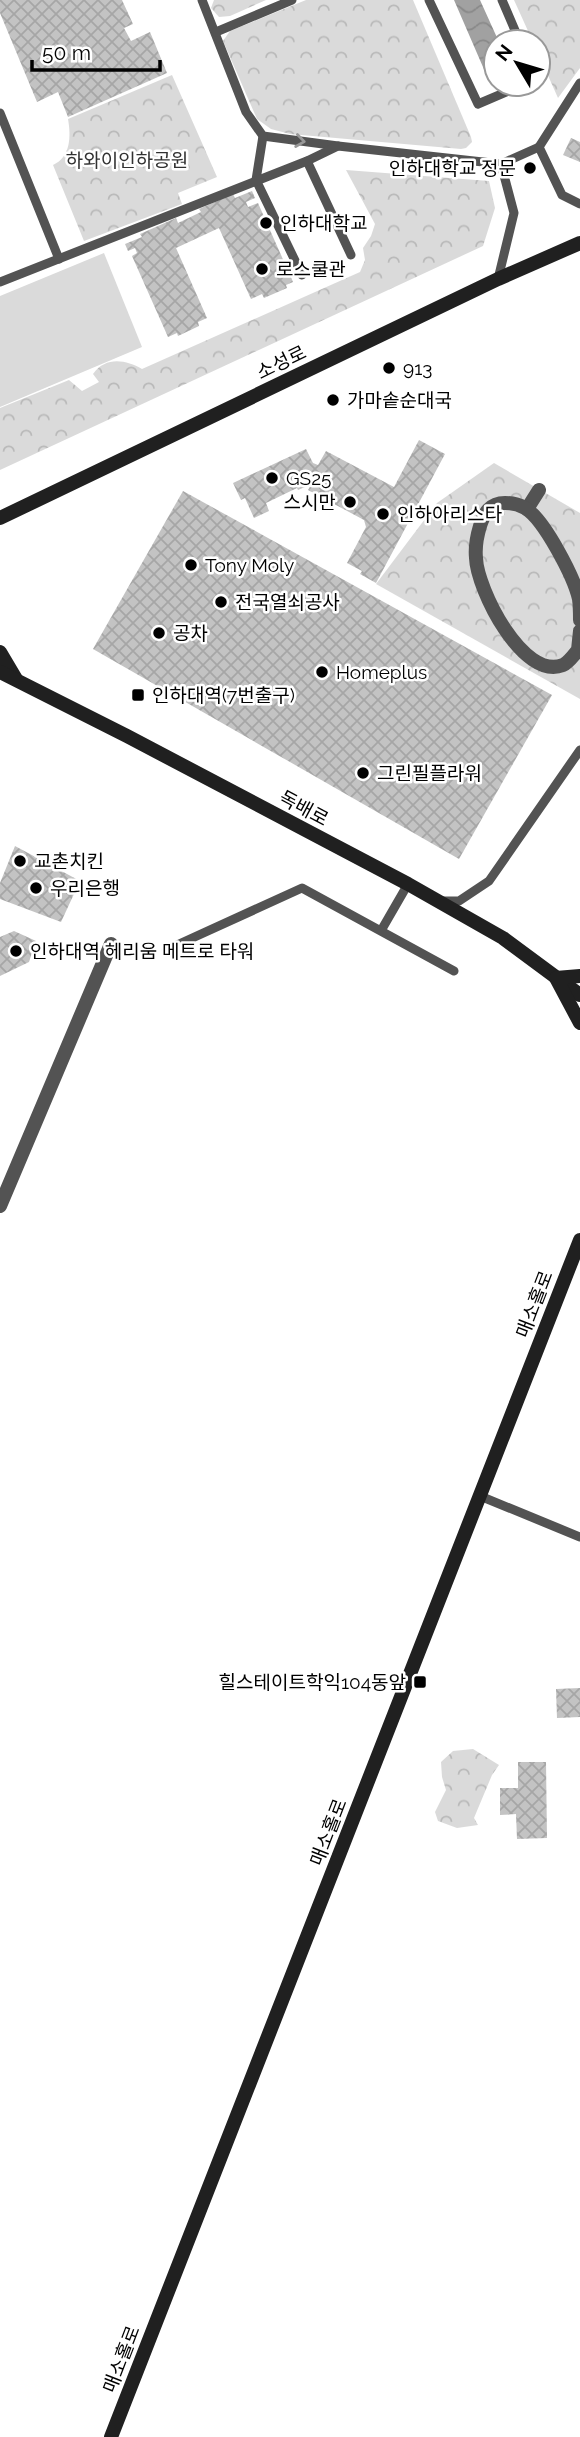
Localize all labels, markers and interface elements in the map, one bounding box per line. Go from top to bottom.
scale bar [32,28,159,72]
north arrow [482,28,552,98]
text: 50 m [42,40,91,65]
text: N [490,40,517,65]
one-way arrow [294,134,306,149]
park label: 하와이인하공원 [66,149,188,171]
place label: 인하대학교 정문 [389,157,516,179]
marker: 인하대학교 정문 [522,160,538,176]
place label: 인하대학교 [280,212,367,234]
marker: 인하대학교 [258,215,274,231]
place label: 로스쿨관 [276,258,346,280]
marker: 로스쿨관 [254,261,270,277]
street label: 소성로 [253,341,309,383]
place label: 913 [403,357,432,379]
marker: 913 [381,360,397,376]
place label: 가마솥순대국 [347,389,452,411]
marker: 가마솥순대국 [325,392,341,408]
place label: GS25 [286,467,331,489]
marker: GS25 [264,470,280,486]
place label: 스시만 [284,491,336,513]
marker: 스시만 [342,494,358,510]
place label: 인하아리스타 [397,503,502,525]
marker: 인하아리스타 [375,506,391,522]
place label: Tony Moly [205,554,294,576]
marker: Tony Moly [183,557,199,573]
place label: 전국열쇠공사 [235,591,340,613]
marker: 전국열쇠공사 [213,594,229,610]
place label: 공차 [173,622,208,644]
marker: 공차 [151,625,167,641]
place label: Homeplus [336,661,427,683]
marker: Homeplus [314,664,330,680]
place label: 인하대역(7번출구) [152,684,295,706]
marker: 인하대역(7번출구) [130,687,146,703]
place label: 그린필플라워 [377,762,482,784]
marker: 그린필플라워 [355,765,371,781]
street label: 독배로 [276,786,332,830]
place label: 교촌치킨 [34,850,104,872]
marker: 교촌치킨 [12,853,28,869]
place label: 우리은행 [50,877,120,899]
marker: 우리은행 [28,880,44,896]
place label: 인하대역 헤리움 메트로 타워 [30,940,254,962]
marker: 인하대역 헤리움 메트로 타워 [8,943,24,959]
street label: 매소홀로 [511,1267,557,1341]
place label: 힐스테이트학익104동앞 [219,1671,407,1693]
marker: 힐스테이트학익104동앞 [412,1674,428,1690]
street label: 매소홀로 [305,1795,351,1869]
street label: 매소홀로 [98,2322,144,2396]

